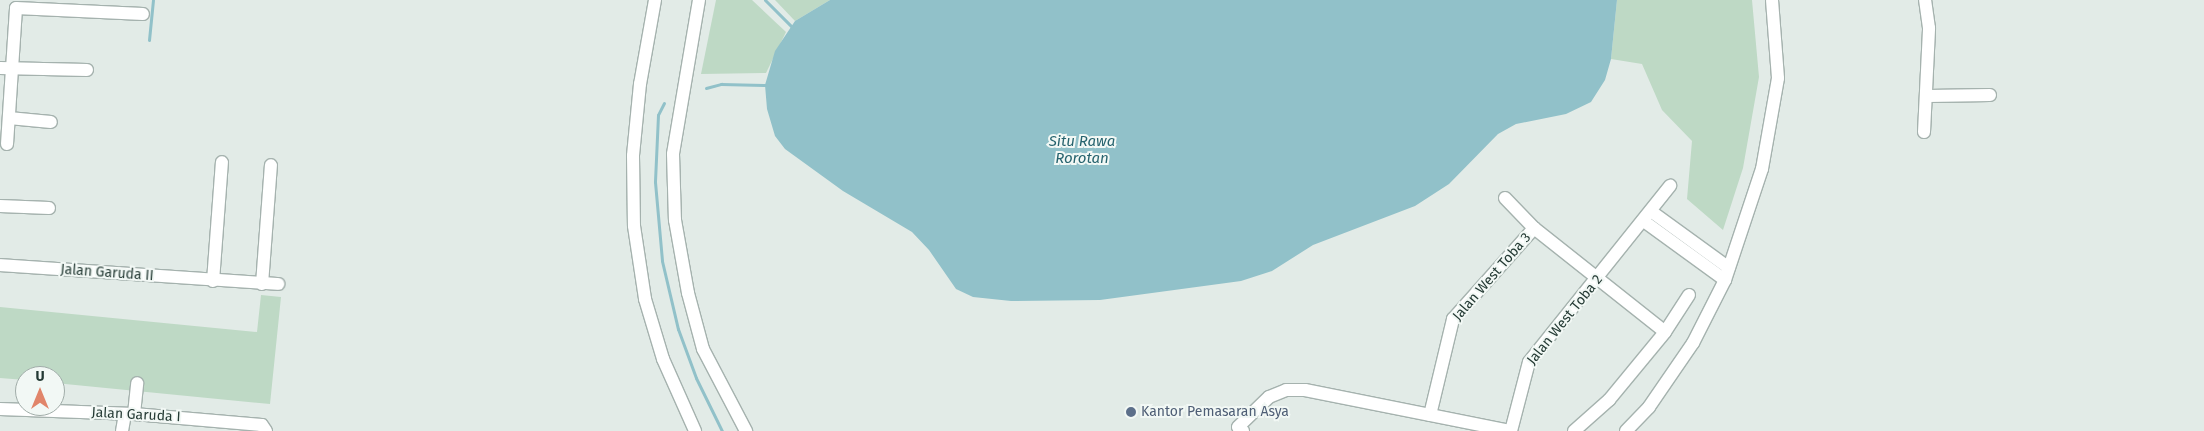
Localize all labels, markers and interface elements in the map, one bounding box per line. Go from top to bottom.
water label: Situ Rawa Rorotan [1049,132,1115,167]
street label: Jalan West Toba 3 [1449,230,1535,324]
street label: Jalan Garuda II [60,261,154,285]
street label: Jalan West Toba 2 [1524,272,1606,368]
north arrow [15,366,65,416]
text: U [35,368,45,385]
street label: Jalan Garuda I [91,404,181,426]
place label: Kantor Pemasaran Asya [1141,404,1289,420]
marker: Kantor Pemasaran Asya [1125,406,1137,418]

